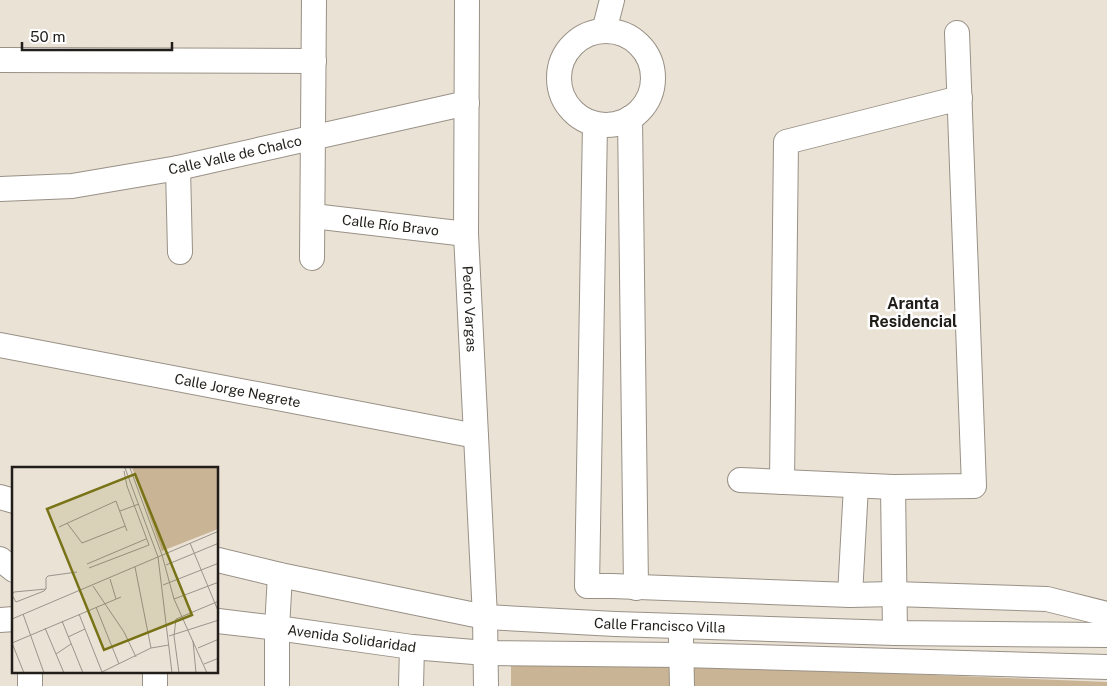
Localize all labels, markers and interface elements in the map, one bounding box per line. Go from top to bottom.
scale bar [22,20,172,52]
text: 50 m [30,28,65,45]
street label: Calle Valle de Chalco [167,132,303,178]
street label: Calle Río Bravo [341,211,440,239]
street label: Pedro Vargas [460,265,480,353]
district label: Aranta Residencial [869,294,957,331]
street label: Calle Jorge Negrete [173,371,302,410]
inset map [12,467,219,674]
street label: Calle Francisco Villa [594,615,726,636]
street label: Avenida Solidaridad [287,622,417,655]

